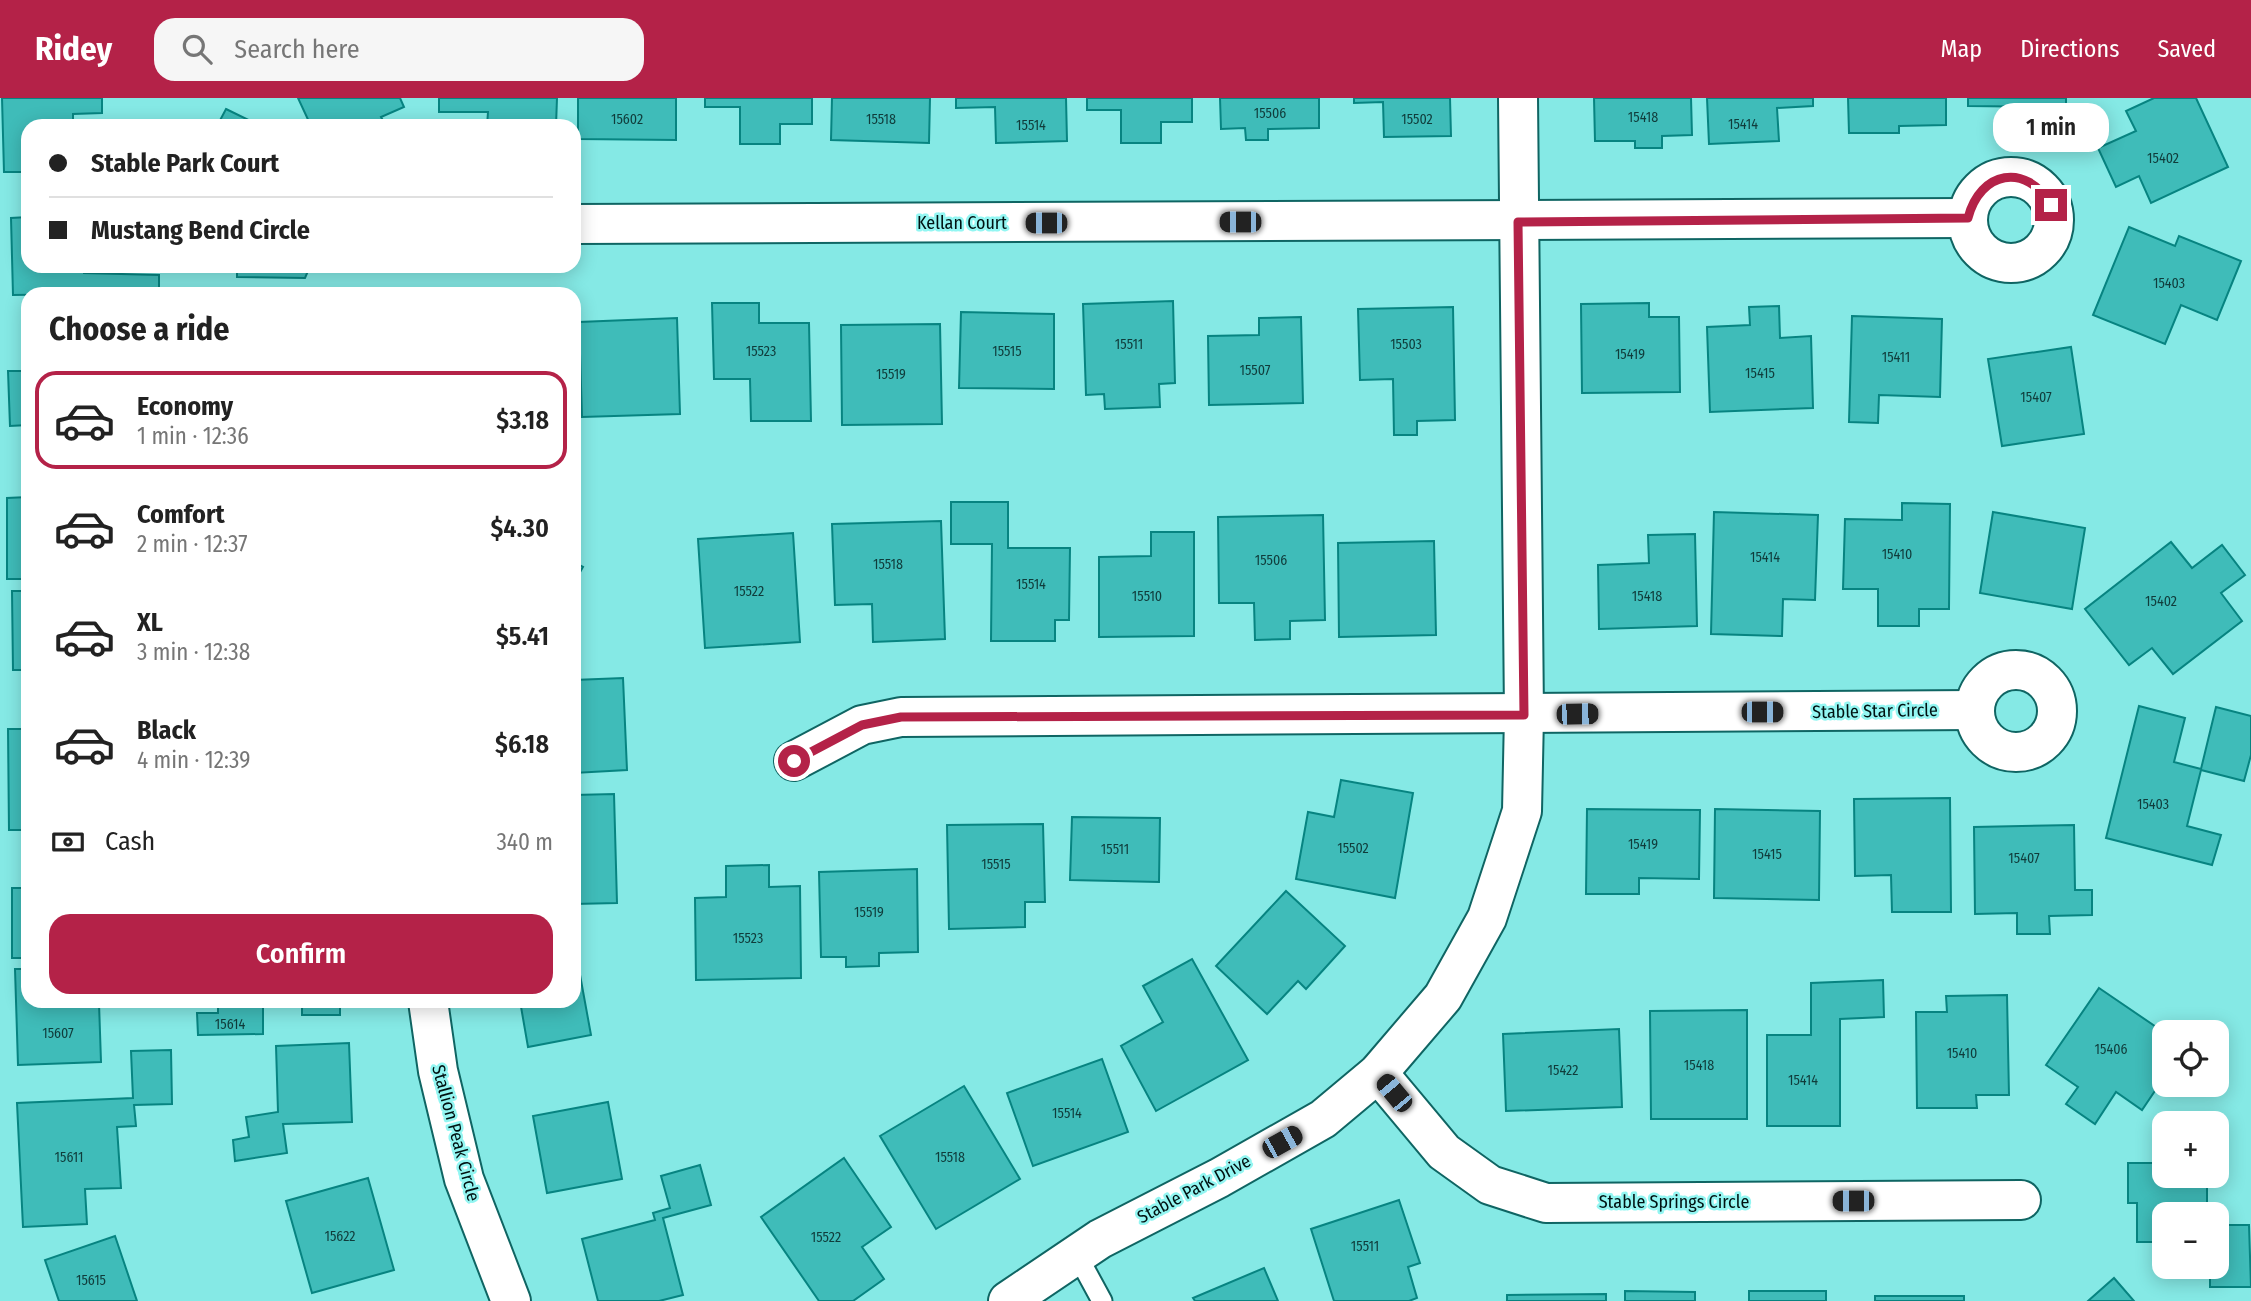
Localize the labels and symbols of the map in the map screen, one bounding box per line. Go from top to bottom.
callout: 1 min [1993,104,2109,153]
house number: 15506 [1254,105,1286,122]
house number: 15418 [1628,109,1658,126]
house number: 15602 [611,111,643,128]
house number: 15518 [866,111,896,128]
house number: 15502 [1401,111,1433,128]
house number: 15414 [1728,116,1758,133]
house number: 15514 [1016,117,1046,134]
house number: 15402 [2147,150,2179,167]
route end [2035,189,2067,221]
street label: Kellan Court [917,212,1007,234]
car [1220,212,1262,233]
car [1026,213,1068,234]
house number: 15403 [2153,275,2185,292]
house number: 15511 [1115,336,1143,353]
house number: 15503 [1390,336,1422,353]
house number: 15523 [746,343,776,360]
house number: 15515 [992,343,1022,360]
house number: 15419 [1615,346,1645,363]
house number: 15411 [1882,349,1910,366]
house number: 15507 [1240,362,1271,379]
house number: 15415 [1745,365,1775,382]
house number: 15519 [876,366,906,383]
house number: 15407 [2020,389,2052,406]
house number: 15410 [1882,546,1912,563]
house number: 15414 [1750,549,1780,566]
house number: 15506 [1255,552,1287,569]
house number: 15518 [873,556,903,573]
house number: 15514 [1016,576,1046,593]
house number: 15522 [734,583,764,600]
house number: 15510 [1132,588,1162,605]
house number: 15418 [1632,588,1662,605]
house number: 15402 [2145,593,2177,610]
street label: Stable Star Circle [1812,699,1938,723]
car [1742,702,1784,723]
car [1556,703,1599,725]
route start [778,745,810,777]
house number: 15403 [2137,796,2169,813]
house number: 15419 [1628,836,1658,853]
house number: 15502 [1337,840,1369,857]
house number: 15511 [1101,841,1129,858]
house number: 15415 [1752,846,1782,863]
house number: 15407 [2008,850,2040,867]
house number: 15515 [981,856,1011,873]
house number: 15519 [854,904,884,921]
house number: 15523 [733,930,763,947]
house number: 15614 [215,1016,245,1033]
house number: 15607 [42,1025,74,1042]
house number: 15406 [2095,1041,2128,1058]
house number: 15410 [1947,1045,1977,1062]
house number: 15418 [1684,1057,1714,1074]
street label: Stallion Peak Circle [427,1062,485,1204]
house number: 15422 [1548,1062,1578,1079]
car [1373,1070,1416,1116]
house number: 15414 [1788,1072,1818,1089]
house number: 15514 [1052,1105,1082,1122]
car [1259,1123,1306,1161]
house number: 15611 [55,1149,83,1166]
house number: 15518 [935,1149,965,1166]
street label: Stable Park Drive [1134,1150,1255,1228]
street label: Stable Springs Circle [1599,1191,1749,1213]
car [1833,1191,1875,1212]
house number: 15622 [324,1228,356,1245]
house number: 15522 [811,1229,841,1246]
house number: 15511 [1351,1238,1379,1255]
house number: 15615 [76,1272,106,1289]

